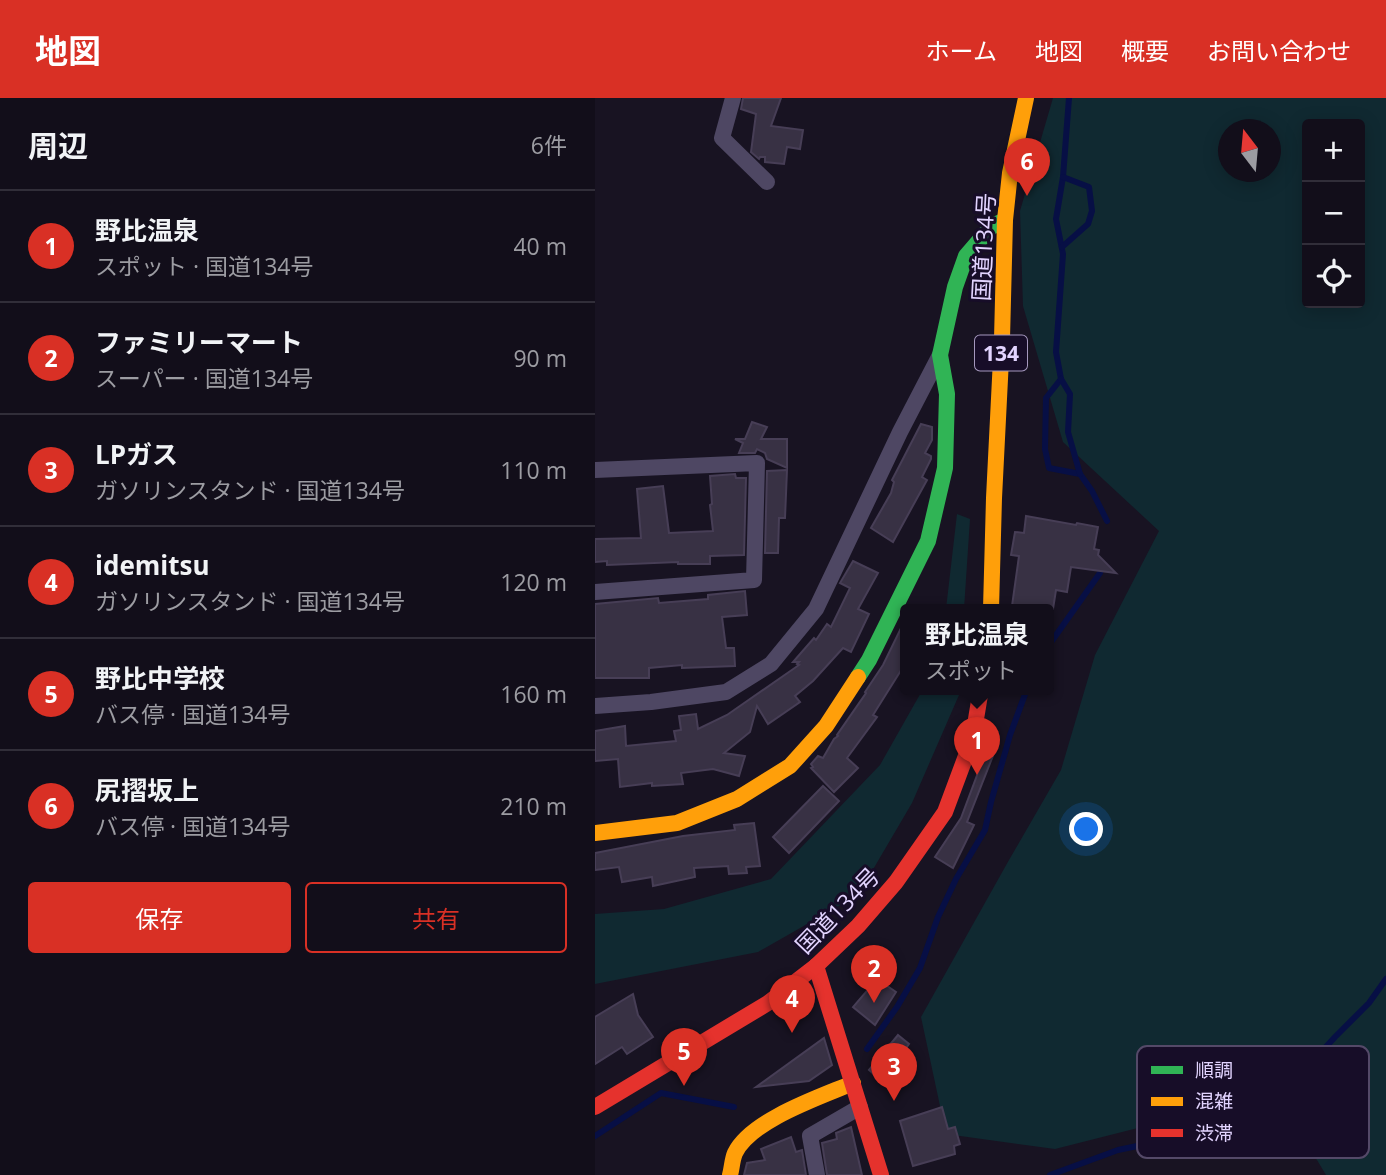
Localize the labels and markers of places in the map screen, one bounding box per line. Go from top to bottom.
pin: 6 [1004,138,1050,196]
pin: 1 [954,717,1000,775]
pin: 2 [851,945,897,1003]
pin: 4 [769,975,815,1033]
pin: 5 [661,1028,707,1086]
pin: 3 [871,1043,917,1101]

